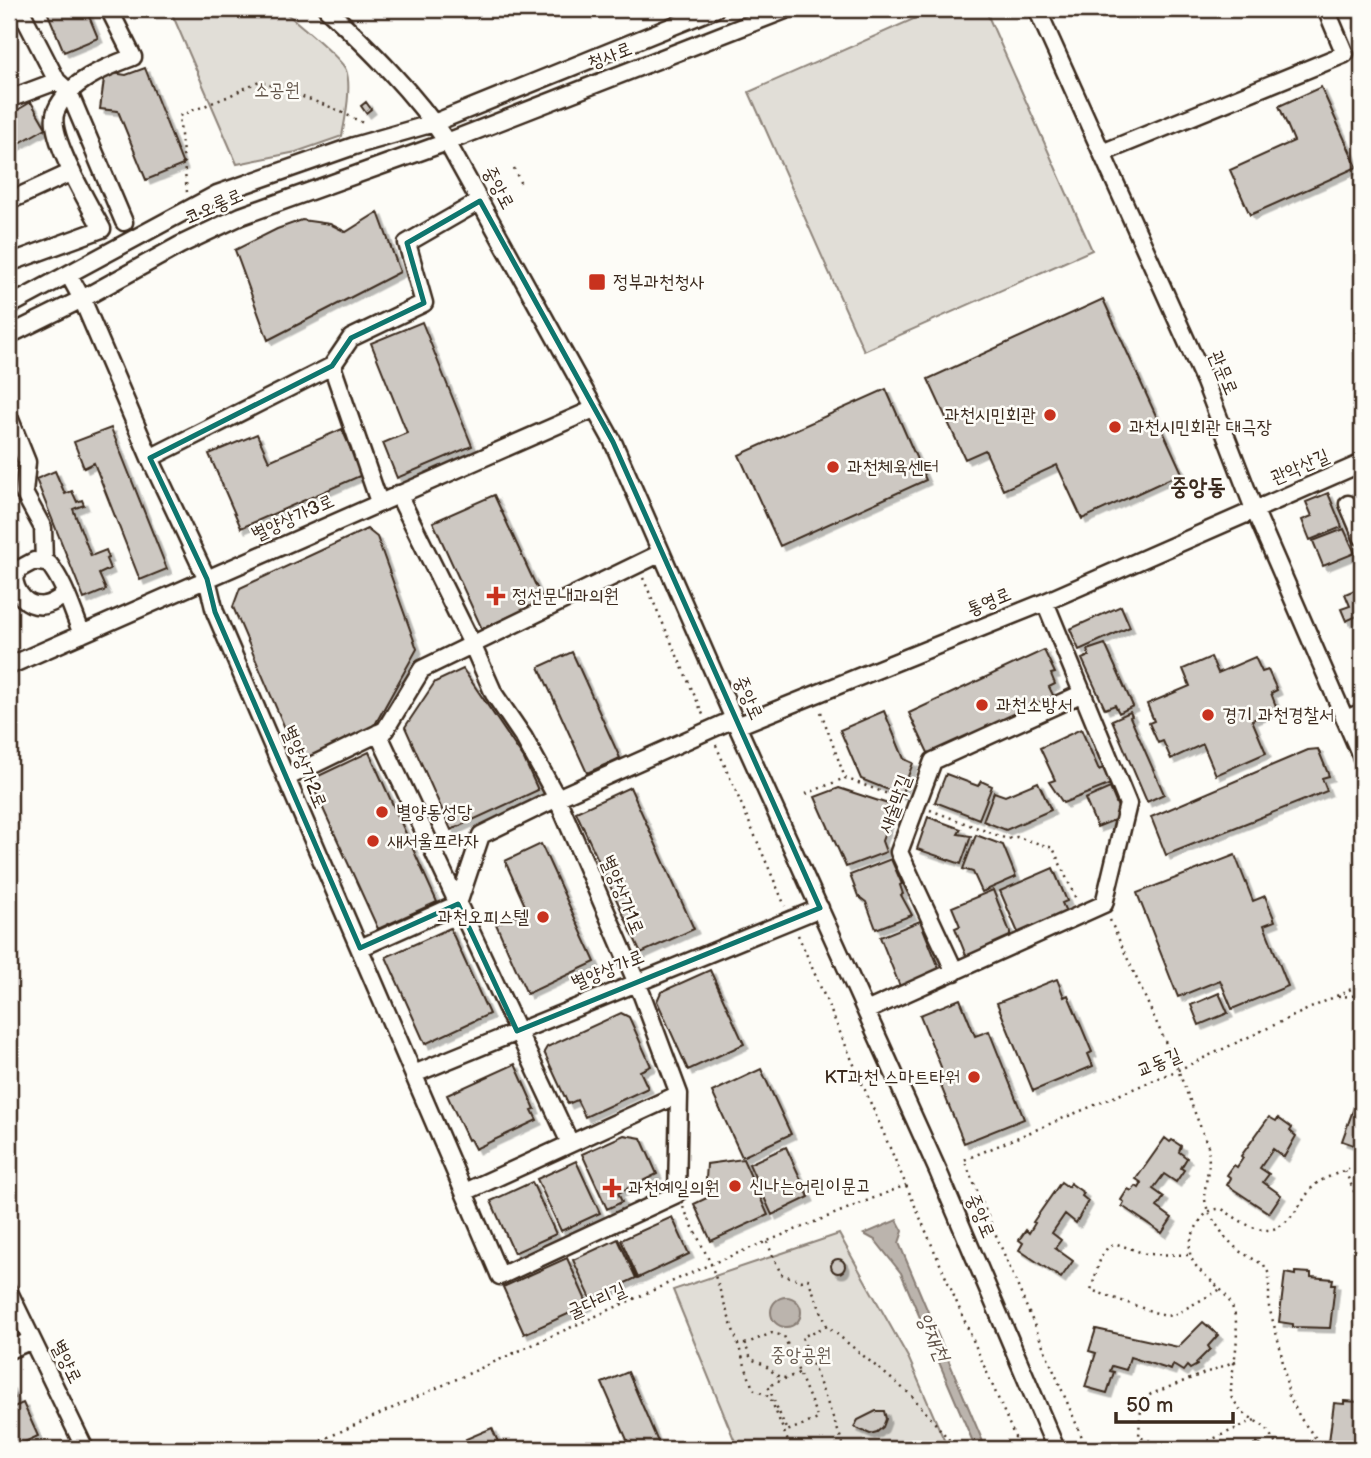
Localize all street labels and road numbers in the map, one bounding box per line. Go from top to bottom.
street label: 청사로 [584,37,636,75]
street label: 중앙로 [477,162,519,214]
street label: 코오롱로 [181,184,247,230]
street label: 관문로 [1203,347,1243,399]
street label: 관악산길 [1267,444,1333,490]
street label: 별양상가3로 [248,490,338,546]
street label: 통영로 [963,583,1015,621]
street label: 중앙로 [728,672,768,724]
street label: 별양상가2로 [276,722,332,812]
street label: 새술막길 [873,771,917,837]
street label: 별양상가1로 [595,852,649,938]
street label: 별양상가로 [568,945,648,995]
street label: 교동길 [1133,1043,1185,1083]
street label: 중앙로 [960,1190,1000,1242]
street label: 굴다리길 [564,1278,630,1324]
street label: 별양로 [46,1336,86,1388]

